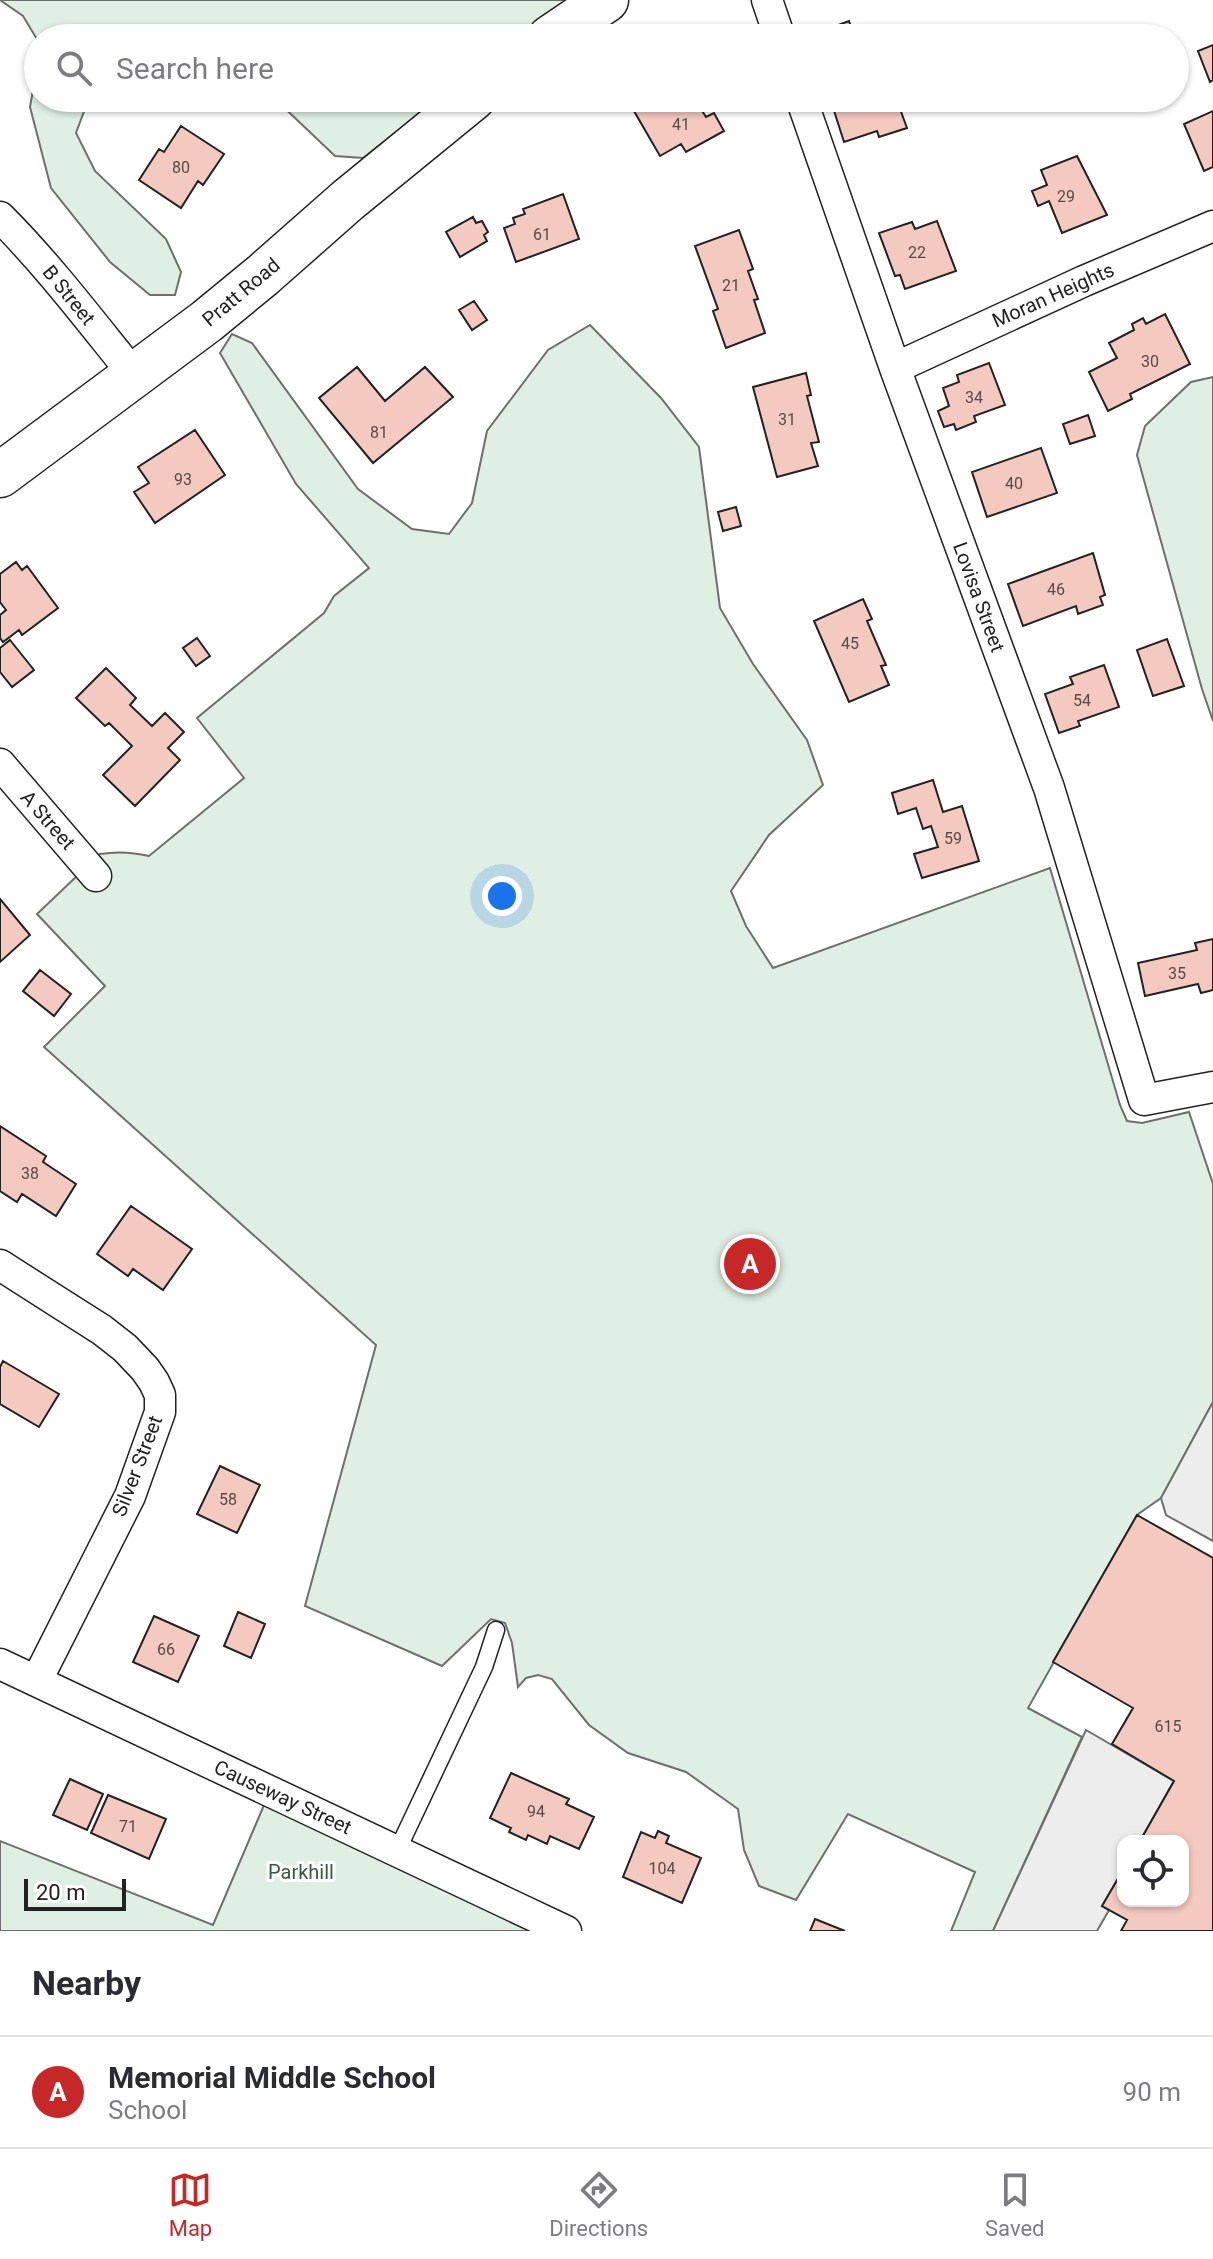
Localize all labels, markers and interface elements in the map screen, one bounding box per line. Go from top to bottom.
search box [24,24,1189,112]
icon: search [52,46,96,90]
text: Search here [116,51,274,86]
house number: 41 [672,115,690,134]
house number: 80 [172,158,190,177]
house number: 29 [1057,187,1075,206]
house number: 61 [533,225,551,244]
house number: 22 [908,243,926,262]
street label: Pratt Road [197,253,285,331]
street label: Moran Heights [988,257,1118,333]
street label: B Street [38,260,100,330]
house number: 21 [722,276,740,295]
house number: 30 [1141,352,1159,371]
house number: 34 [965,388,983,407]
house number: 31 [778,410,796,429]
house number: 81 [370,423,388,442]
house number: 93 [174,470,192,489]
house number: 40 [1005,474,1023,493]
street label: Lovisa Street [948,539,1010,655]
house number: 46 [1047,580,1065,599]
house number: 45 [841,634,859,653]
house number: 54 [1073,691,1091,710]
street label: A Street [16,785,80,855]
house number: 59 [944,829,962,848]
your location [482,876,522,916]
house number: 35 [1168,964,1186,983]
house number: 38 [21,1164,39,1183]
pin: A [724,1234,776,1294]
street label: Silver Street [107,1412,167,1520]
house number: 58 [219,1490,237,1509]
house number: 66 [157,1640,175,1659]
house number: 615 [1155,1717,1181,1736]
street label: Causeway Street [210,1755,356,1839]
house number: 94 [527,1802,545,1821]
house number: 71 [119,1817,137,1836]
map controls [1117,1835,1189,1907]
button: locate [1117,1835,1189,1907]
house number: 104 [649,1859,675,1878]
park label: Parkhill [268,1860,334,1884]
scale bar [24,1875,126,1911]
text: 20 m [36,1880,85,1905]
text: Nearby [32,1963,141,2003]
text: Memorial Middle School [108,2060,436,2095]
text: A [49,2077,67,2107]
text: 90 m [1123,2077,1181,2107]
text: School [108,2095,187,2125]
tab: Map [168,2168,212,2241]
tab: Directions [549,2168,648,2241]
tab: Saved [985,2168,1045,2241]

